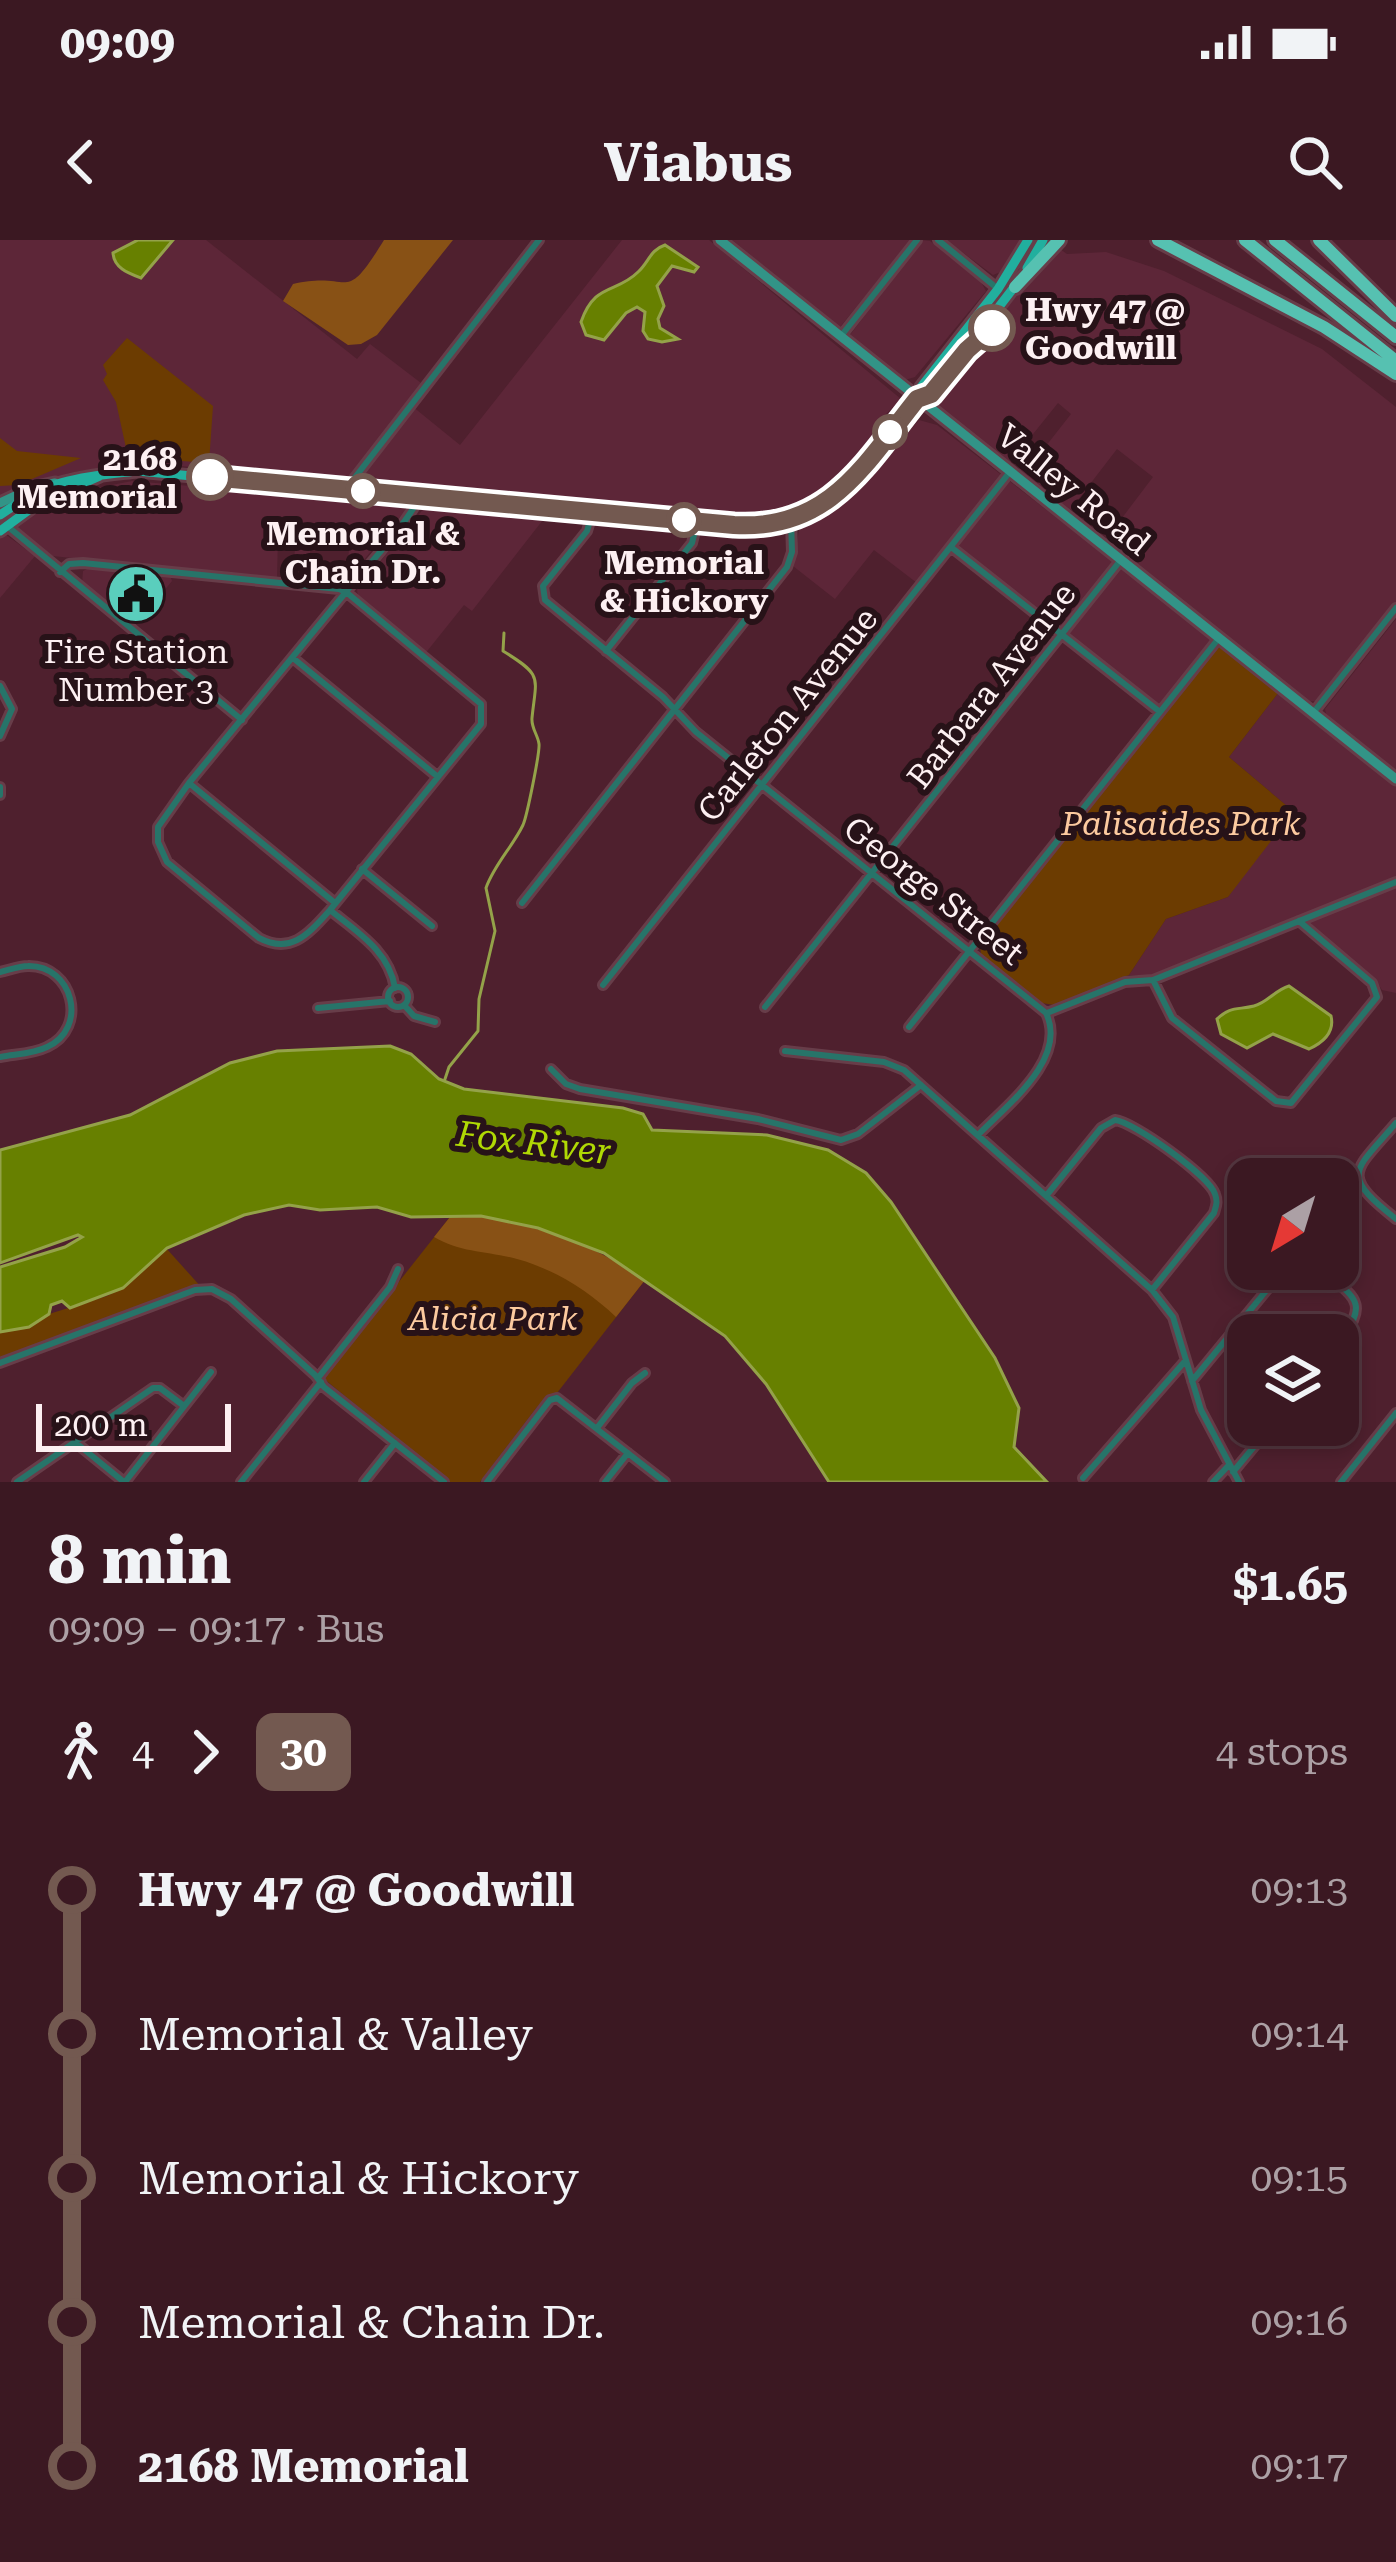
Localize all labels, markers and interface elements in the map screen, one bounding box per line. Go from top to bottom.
text: 09:09 [60,16,175,69]
icon: back [48,129,114,195]
icon: search [1282,129,1348,195]
text: Viabus [604,131,792,194]
place label: Hwy 47 @ Goodwill [1025,290,1185,367]
marker: Hwy 47 @ Goodwill [970,306,1014,350]
unlabelled marker [874,416,906,448]
street label: Valley Road [989,416,1158,563]
place label: 2168 Memorial [17,439,177,516]
marker: 2168 Memorial [188,455,232,499]
marker: Memorial & Chain Dr. [347,475,379,507]
marker: Memorial & Hickory [668,504,700,536]
place label: Memorial & Chain Dr. [266,514,460,591]
place label: Memorial & Hickory [599,543,769,620]
public building icon: Fire Station Number 3 [105,563,167,625]
street label: Barbara Avenue [899,575,1084,796]
street label: Carleton Avenue [689,600,885,829]
place label: Fire Station Number 3 [44,632,228,709]
park label: Palisaides Park [1060,804,1301,843]
street label: George Street [836,808,1031,973]
water label: Fox River [453,1113,614,1173]
north arrow [1227,1158,1359,1290]
map controls [1227,1158,1359,1446]
park label: Alicia Park [406,1299,578,1338]
button: layers [1227,1314,1359,1446]
scale bar [36,1398,231,1451]
text: 200 m [54,1405,148,1444]
text: 8 min [48,1522,231,1599]
text: $1.65 [1233,1558,1348,1611]
text: 09:09 – 09:17 · Bus [48,1606,384,1652]
icon: walk [48,1719,114,1785]
icon: forward [172,1719,238,1785]
text: 30 [280,1727,327,1776]
text: 4 [132,1729,154,1775]
text: 4 stops [1216,1729,1348,1775]
text: Hwy 47 @ Goodwill [138,1864,574,1917]
text: 09:13 [1251,1867,1348,1913]
text: Memorial & Valley [138,2008,533,2061]
text: 09:14 [1251,2011,1348,2057]
text: Memorial & Hickory [138,2152,579,2205]
text: 09:15 [1251,2155,1348,2201]
text: Memorial & Chain Dr. [138,2296,605,2349]
text: 09:16 [1251,2299,1348,2345]
text: 2168 Memorial [138,2440,469,2493]
text: 09:17 [1251,2443,1348,2489]

